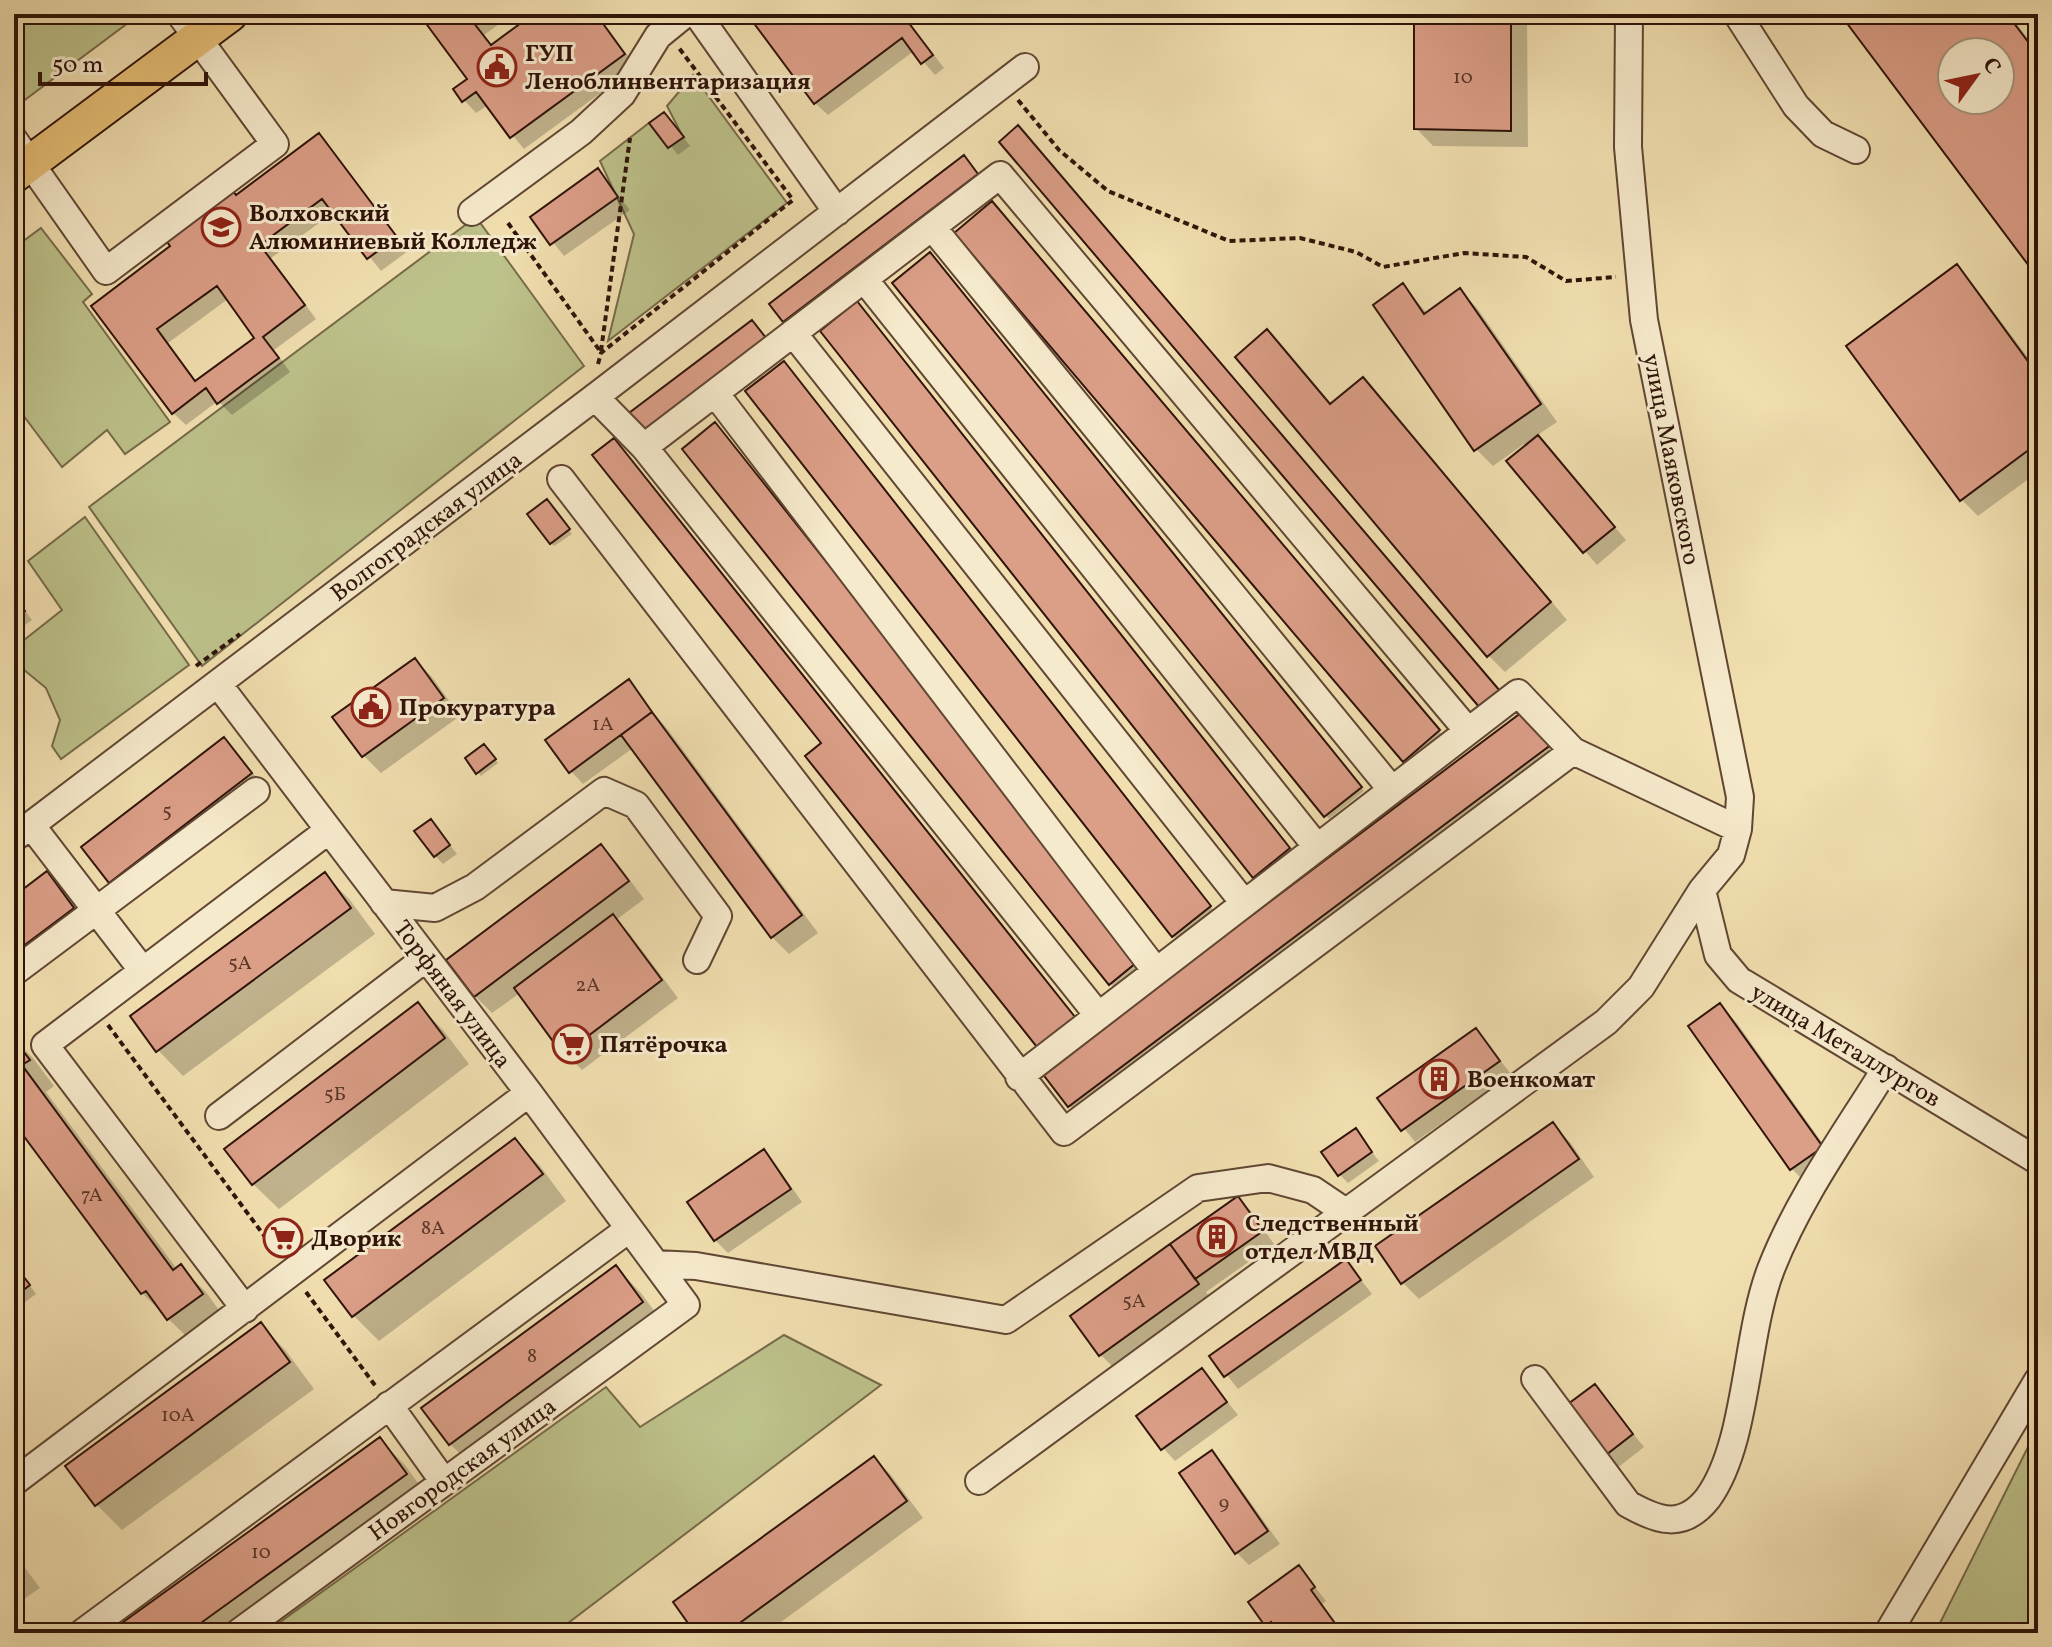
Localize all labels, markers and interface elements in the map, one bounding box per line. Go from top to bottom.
scale bar [40,36,206,86]
north arrow [1936,36,2016,116]
place label: ГУП Леноблинвентаризация [525,38,811,100]
public building icon: ГУП Леноблинвентаризация [476,46,518,88]
text: 50 m [52,49,104,83]
text: С [1974,52,2008,81]
house number: 10 [1453,64,1473,92]
place label: Волховский Алюминиевый Колледж [249,198,537,260]
school or university icon: Волховский Алюминиевый Колледж [200,206,242,248]
street label: улица Маяковского [1633,351,1707,568]
street label: Волгоградская улица [324,444,530,611]
public building icon: Прокуратура [350,686,392,728]
place label: Прокуратура [399,692,556,726]
house number: 1А [592,711,614,739]
house number: 5 [162,798,172,826]
street label: Торфяная улица [384,914,519,1077]
house number: 5А [228,950,252,978]
house number: 2А [576,972,600,1000]
street label: улица Металлургов [1743,976,1947,1117]
supermarket icon: Пятёрочка [551,1023,593,1065]
place label: Пятёрочка [600,1029,728,1063]
building icon: Военкомат [1418,1058,1460,1100]
place label: Военкомат [1467,1064,1596,1098]
house number: 5Б [324,1081,346,1109]
house number: 7А [81,1182,103,1210]
place label: Следственный отдел МВД [1245,1208,1419,1270]
house number: 8А [421,1215,445,1243]
building icon: Следственный отдел МВД [1196,1216,1238,1258]
supermarket icon: Дворик [262,1217,304,1259]
place label: Дворик [311,1223,401,1257]
house number: 5А [1122,1288,1146,1316]
house number: 8 [527,1343,537,1371]
street label: Новгородская улица [362,1391,564,1550]
house number: 10А [161,1402,195,1430]
house number: 9 [1219,1490,1229,1518]
house number: 10 [251,1539,271,1567]

